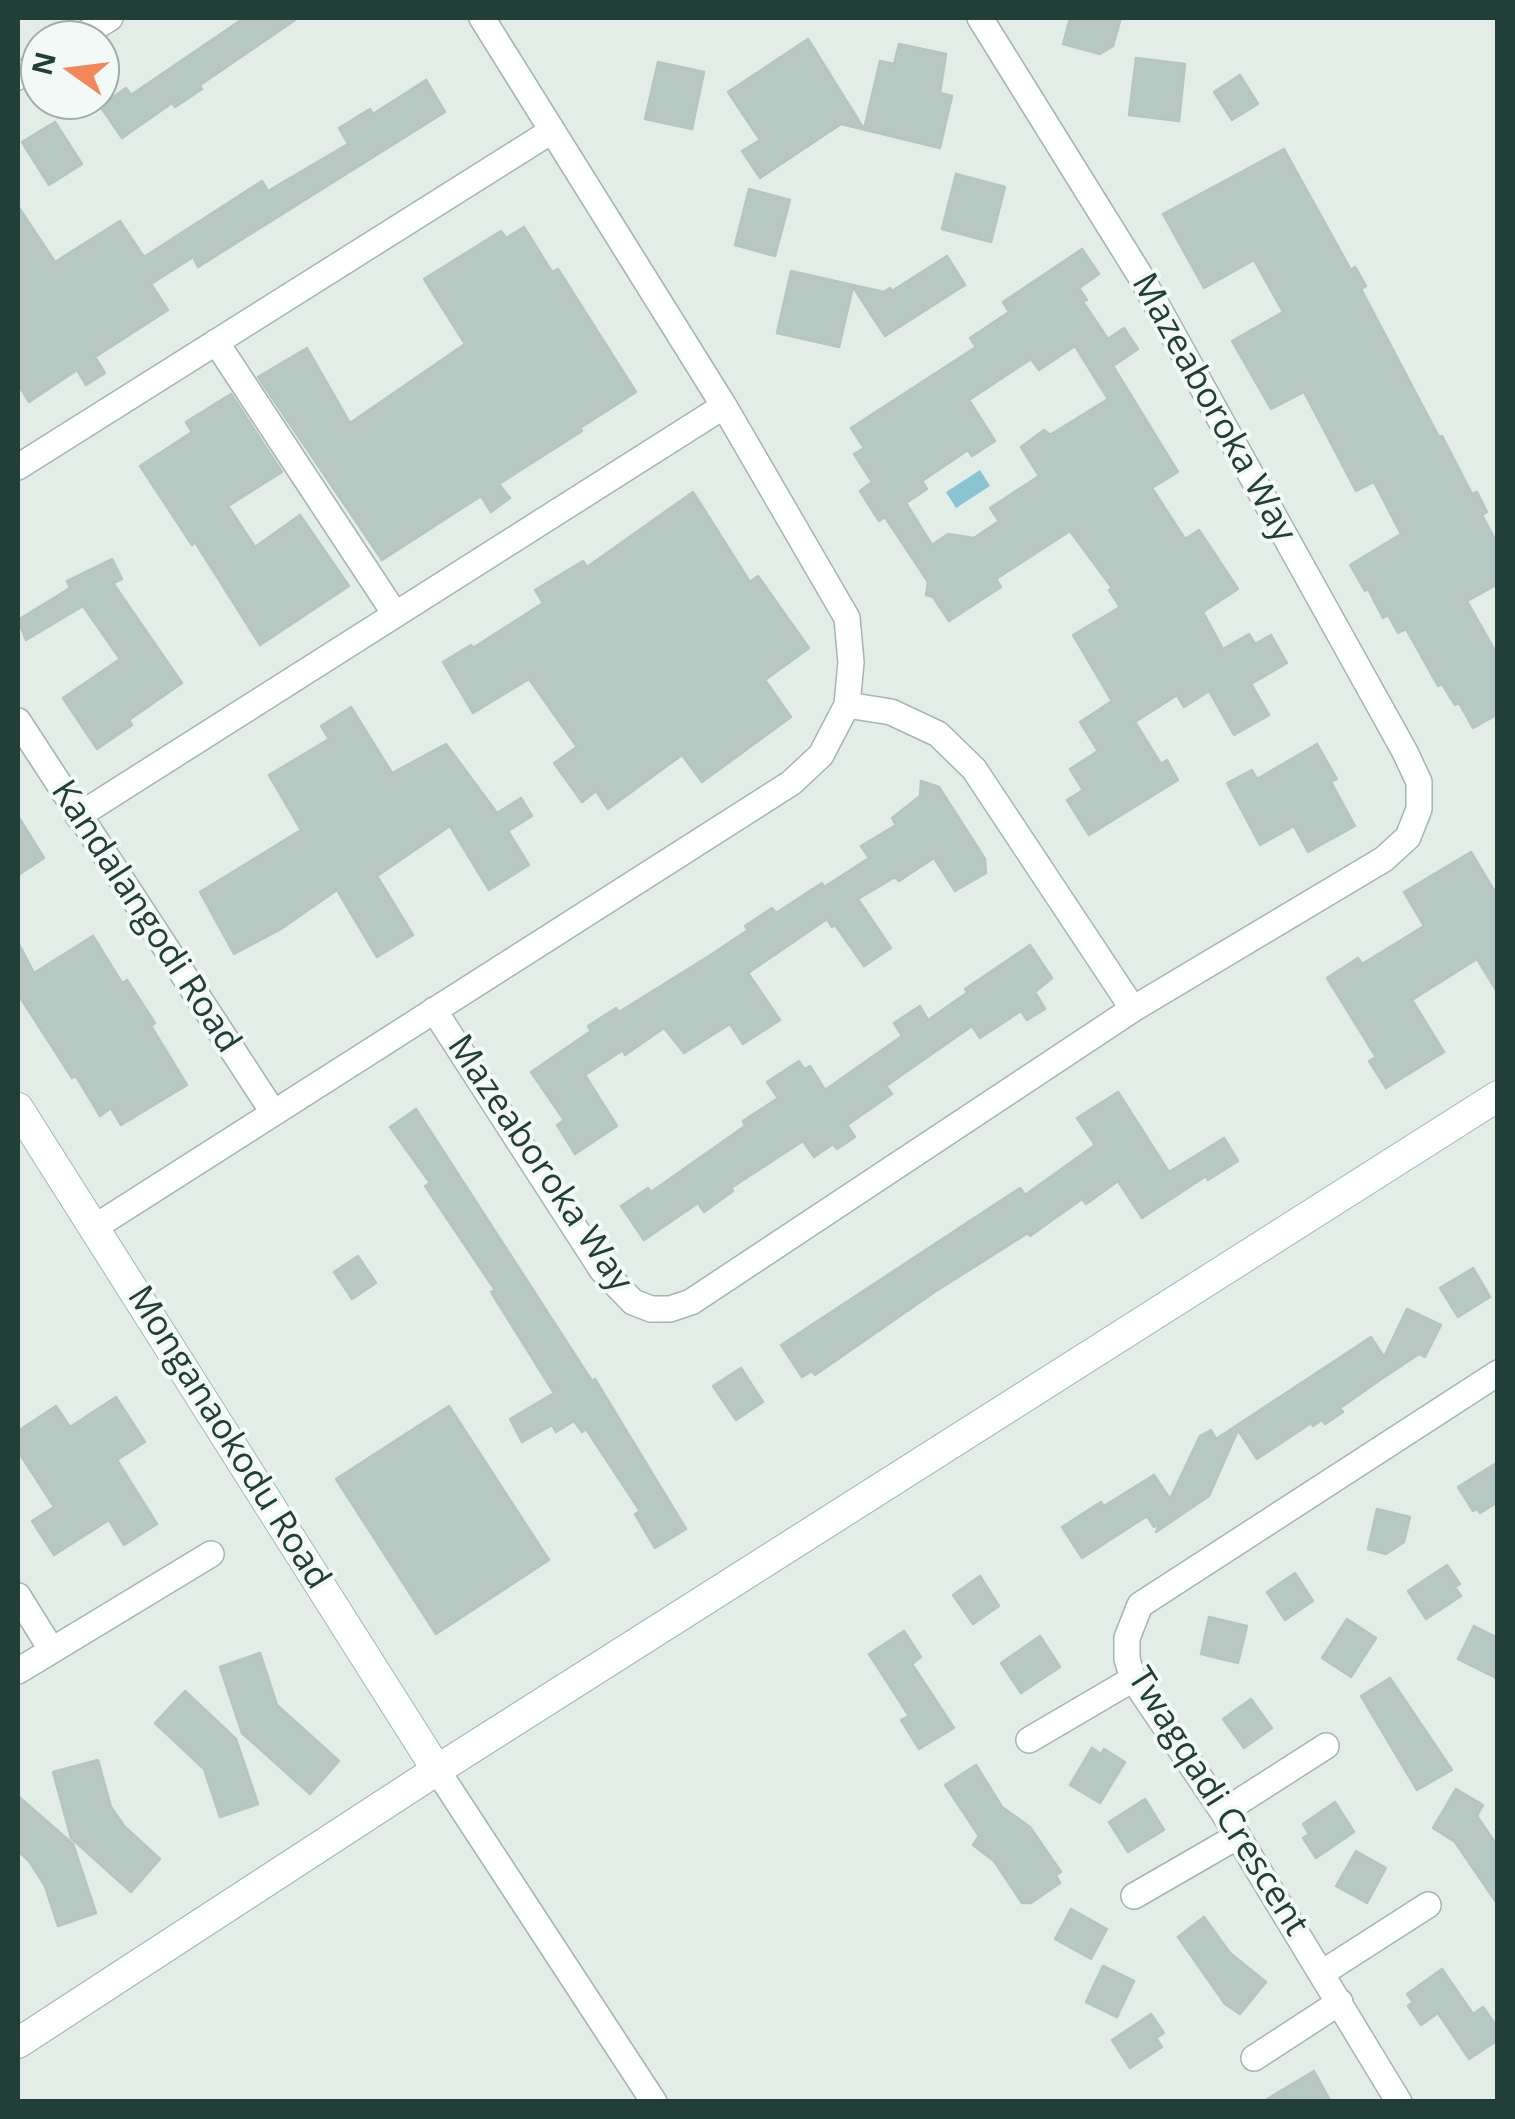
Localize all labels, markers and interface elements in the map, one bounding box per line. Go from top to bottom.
north arrow [20,20,120,120]
text: N [22,48,64,79]
street label: Mazeaboroka Way [1122,266,1304,550]
street label: Kandalangodi Road [41,773,249,1061]
street label: Mazeaboroka Way [438,1028,640,1300]
street label: Monganaokodu Road [118,1279,338,1597]
street label: Twagqadi Crescent [1118,1660,1316,1944]

